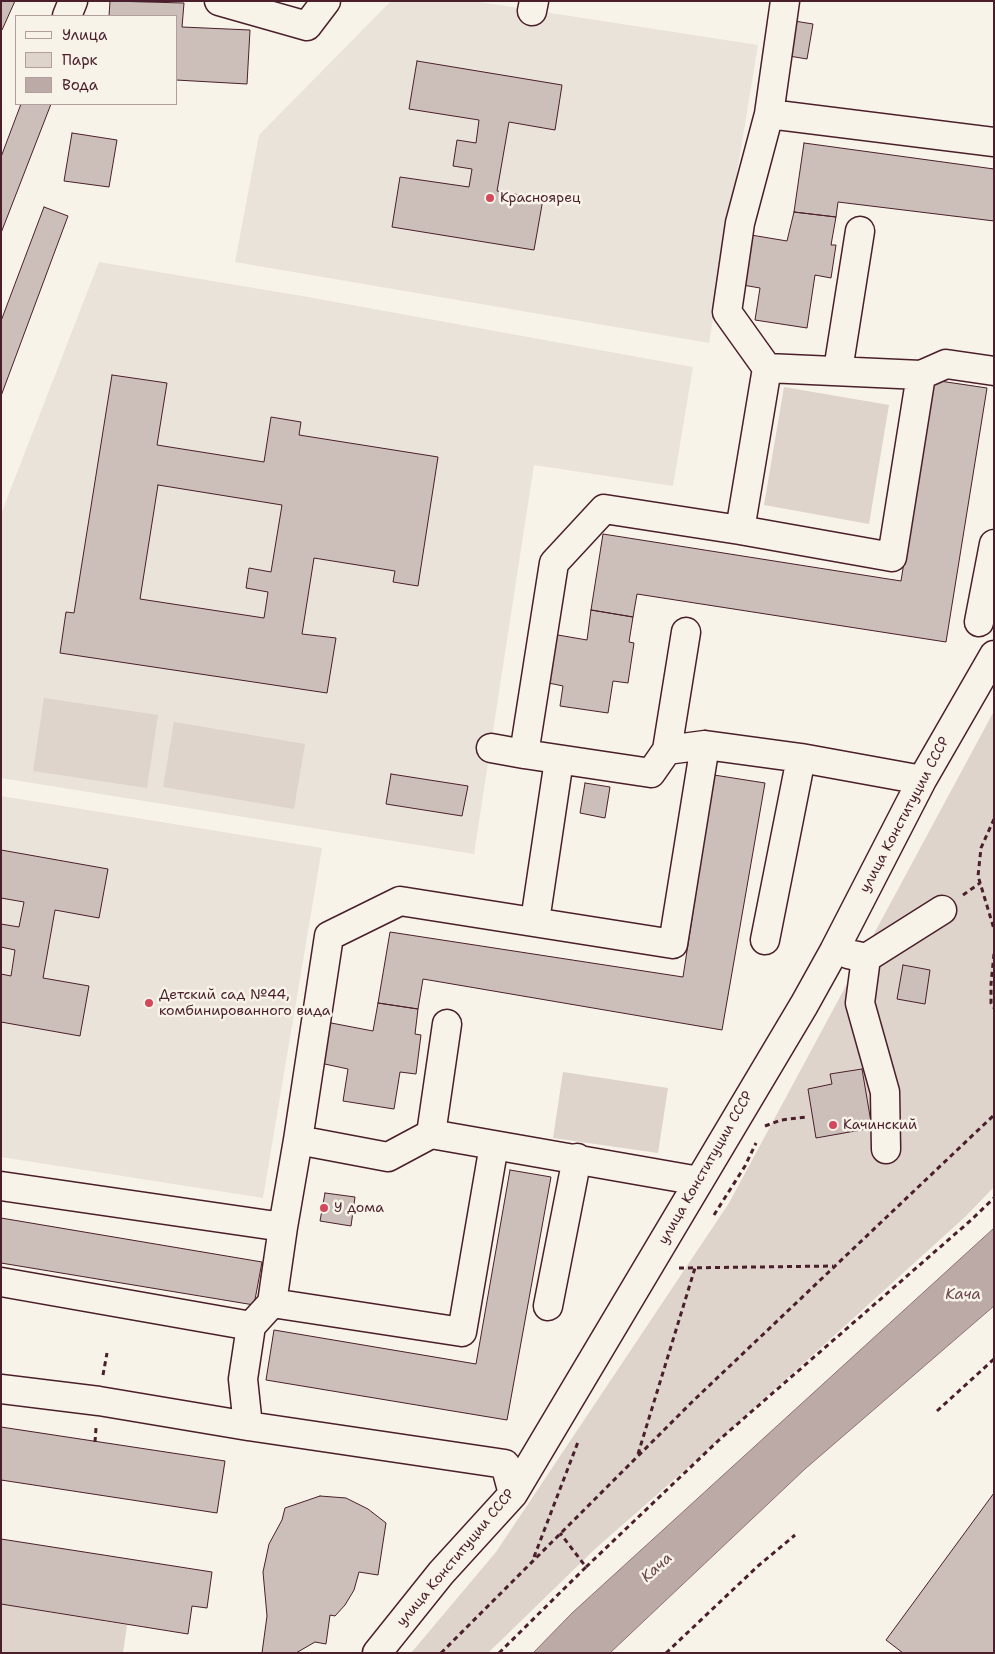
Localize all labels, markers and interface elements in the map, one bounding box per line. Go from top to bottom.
legend [15,15,178,105]
text: Улица [62,25,107,45]
text: Парк [62,50,98,70]
text: Вода [62,75,98,95]
place label: Красноярец [500,190,581,206]
marker: Красноярец [484,192,496,204]
street label: улица Конституции СССР [857,734,953,896]
place label: Детский сад №44, комбинированного вида [159,987,331,1020]
marker: Детский сад №44, комбинированного вида [143,997,155,1009]
street label: улица Конституции СССР [655,1088,757,1248]
place label: Качинский [843,1117,917,1133]
marker: Качинский [827,1119,839,1131]
place label: У дома [334,1200,384,1216]
marker: У дома [318,1202,330,1214]
water label: Кача [945,1286,981,1304]
street label: улица Конституции СССР [394,1486,518,1630]
water label: Кача [638,1549,676,1587]

